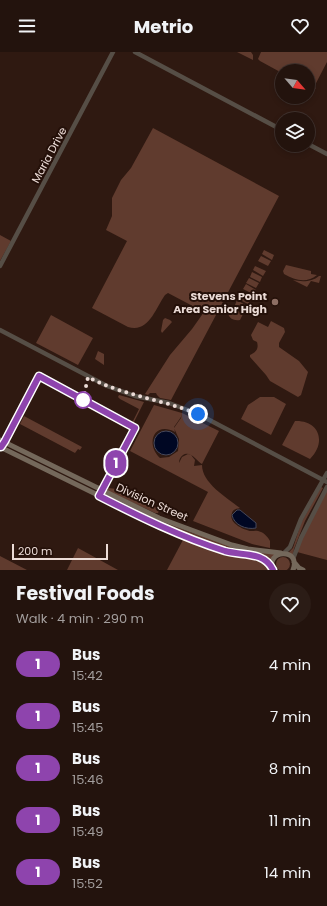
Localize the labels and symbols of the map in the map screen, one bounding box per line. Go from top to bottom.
north arrow [275,64,315,104]
street label: Maria Drive [27,124,71,186]
place label: Stevens Point Area Senior High [173,288,268,317]
marker: Stevens Point Area Senior High [270,297,280,307]
unlabelled marker [74,391,92,409]
your location [188,404,208,424]
line badge: 1 [103,450,129,476]
street label: Division Street [114,479,190,525]
scale bar [12,542,108,561]

